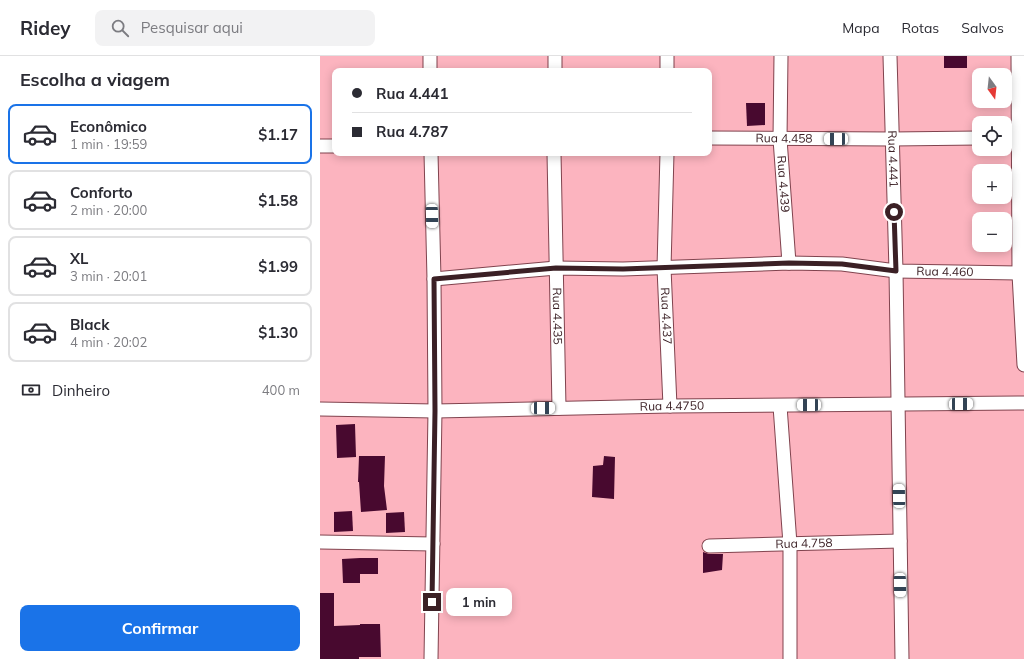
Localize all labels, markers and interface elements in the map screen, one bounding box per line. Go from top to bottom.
search box [95,10,375,46]
text: Ridey [20,16,71,40]
icon: search [109,17,131,39]
text: Pesquisar aqui [141,18,243,37]
text: Mapa [842,19,880,37]
text: Rotas [902,19,939,37]
text: Salvos [961,19,1004,37]
text: Escolha a viagem [20,68,170,91]
north arrow [972,68,1012,108]
map controls [972,68,1012,252]
text: Rua 4.441 [376,84,449,103]
icon: car [22,116,58,152]
button: locate [972,116,1012,156]
text: Econômico [70,117,147,136]
text: Rua 4.787 [376,122,449,141]
text: $1.17 [258,125,298,144]
street label: Rua 4.458 [755,130,813,146]
street label: Rua 4.441 [885,130,902,188]
car [824,133,848,145]
text: 1 min · 19:59 [70,136,147,152]
street label: Rua 4.439 [774,155,793,213]
button: + [972,164,1012,204]
icon: car [22,182,58,218]
text: Conforto [70,183,133,202]
text: $1.58 [258,191,298,210]
text: 2 min · 20:00 [70,202,147,218]
route start [885,203,903,221]
car [426,204,438,228]
button: − [972,212,1012,252]
icon: car [22,248,58,284]
text: XL [70,249,88,268]
text: $1.99 [258,257,298,276]
street label: Rua 4.460 [916,263,974,279]
text: 3 min · 20:01 [70,268,147,284]
street label: Rua 4.435 [550,287,566,345]
street label: Rua 4.437 [658,287,675,345]
icon: car [22,314,58,350]
text: Black [70,315,109,334]
text: $1.30 [258,323,298,342]
text: 4 min · 20:02 [70,334,147,350]
icon: cash [20,379,42,401]
text: Dinheiro [52,381,110,400]
text: 400 m [262,382,300,398]
street label: Rua 4.4750 [640,398,704,414]
car [949,398,973,410]
car [797,399,821,411]
car [531,402,555,414]
car [893,484,905,508]
street label: Rua 4.758 [775,535,833,551]
car [894,573,906,597]
callout: 1 min [446,588,512,616]
route end [423,593,441,611]
text: 1 min [462,594,496,610]
button: Confirmar [20,605,300,651]

